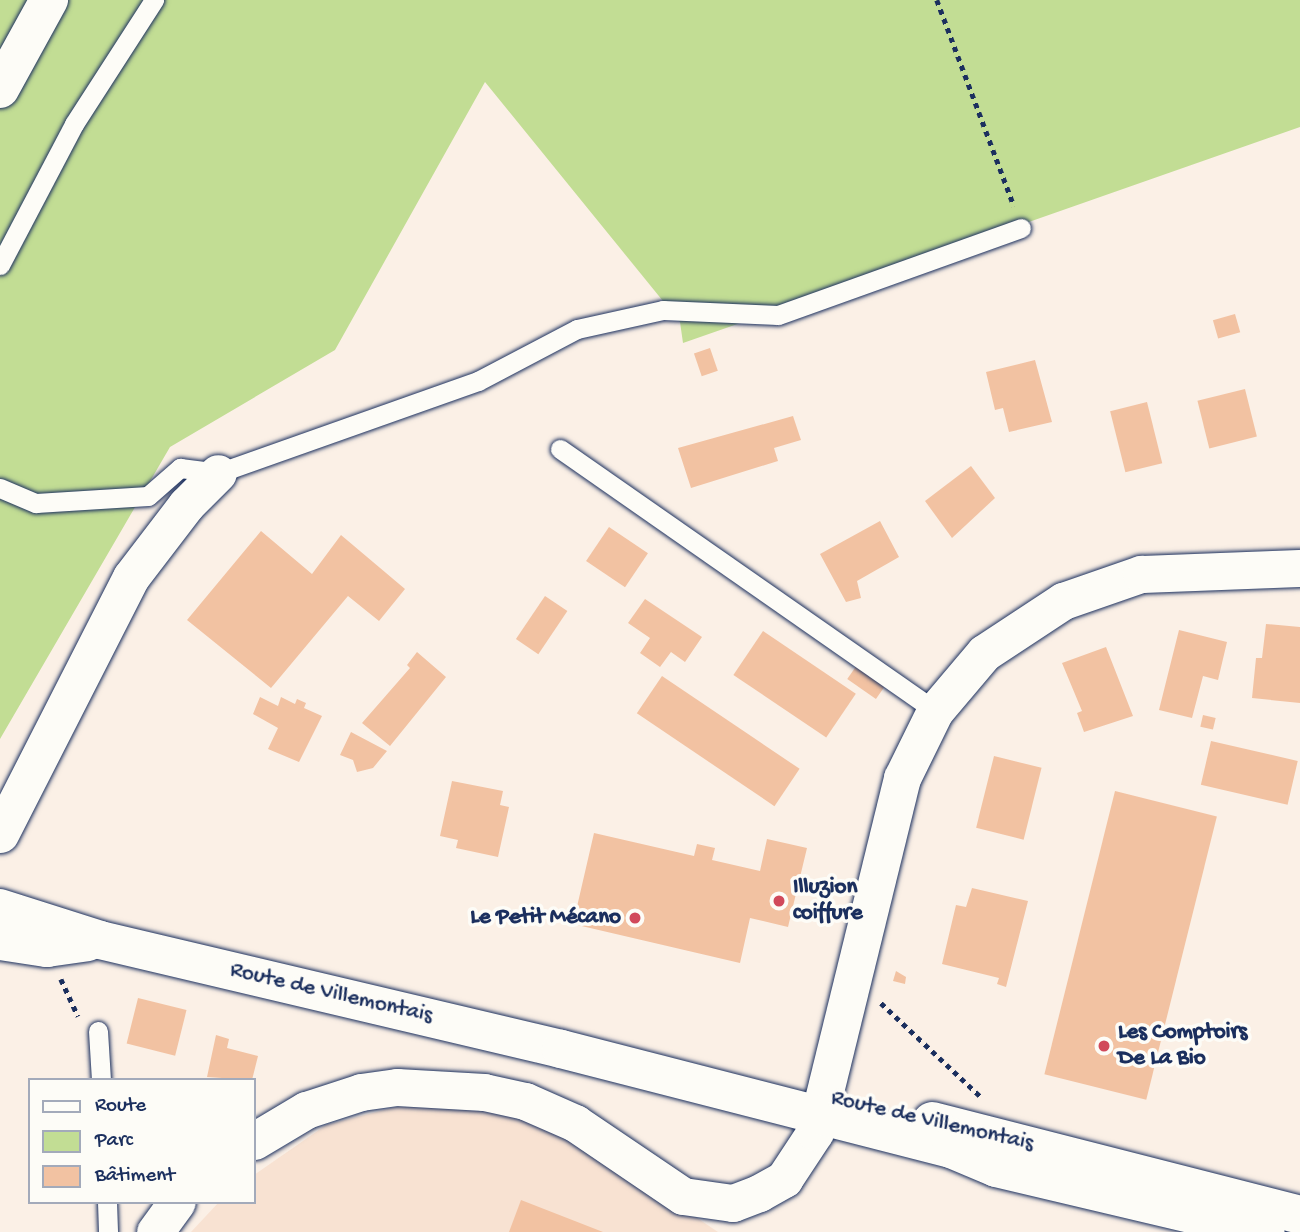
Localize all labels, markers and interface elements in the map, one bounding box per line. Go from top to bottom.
place label: Illuzion coiffure [793,874,863,928]
marker: Illuzion coiffure [771,893,787,909]
place label: Le Petit Mécano [470,904,621,932]
marker: Le Petit Mécano [627,910,643,926]
street label: Route de Villemontais [227,957,435,1031]
place label: Les Comptoirs De La Bio [1118,1019,1247,1073]
marker: Les Comptoirs De La Bio [1096,1038,1112,1054]
legend [28,1078,256,1204]
street label: Route de Villemontais [828,1085,1036,1159]
text: Route [95,1094,146,1119]
text: Parc [95,1129,133,1154]
text: Bâtiment [95,1164,175,1189]

